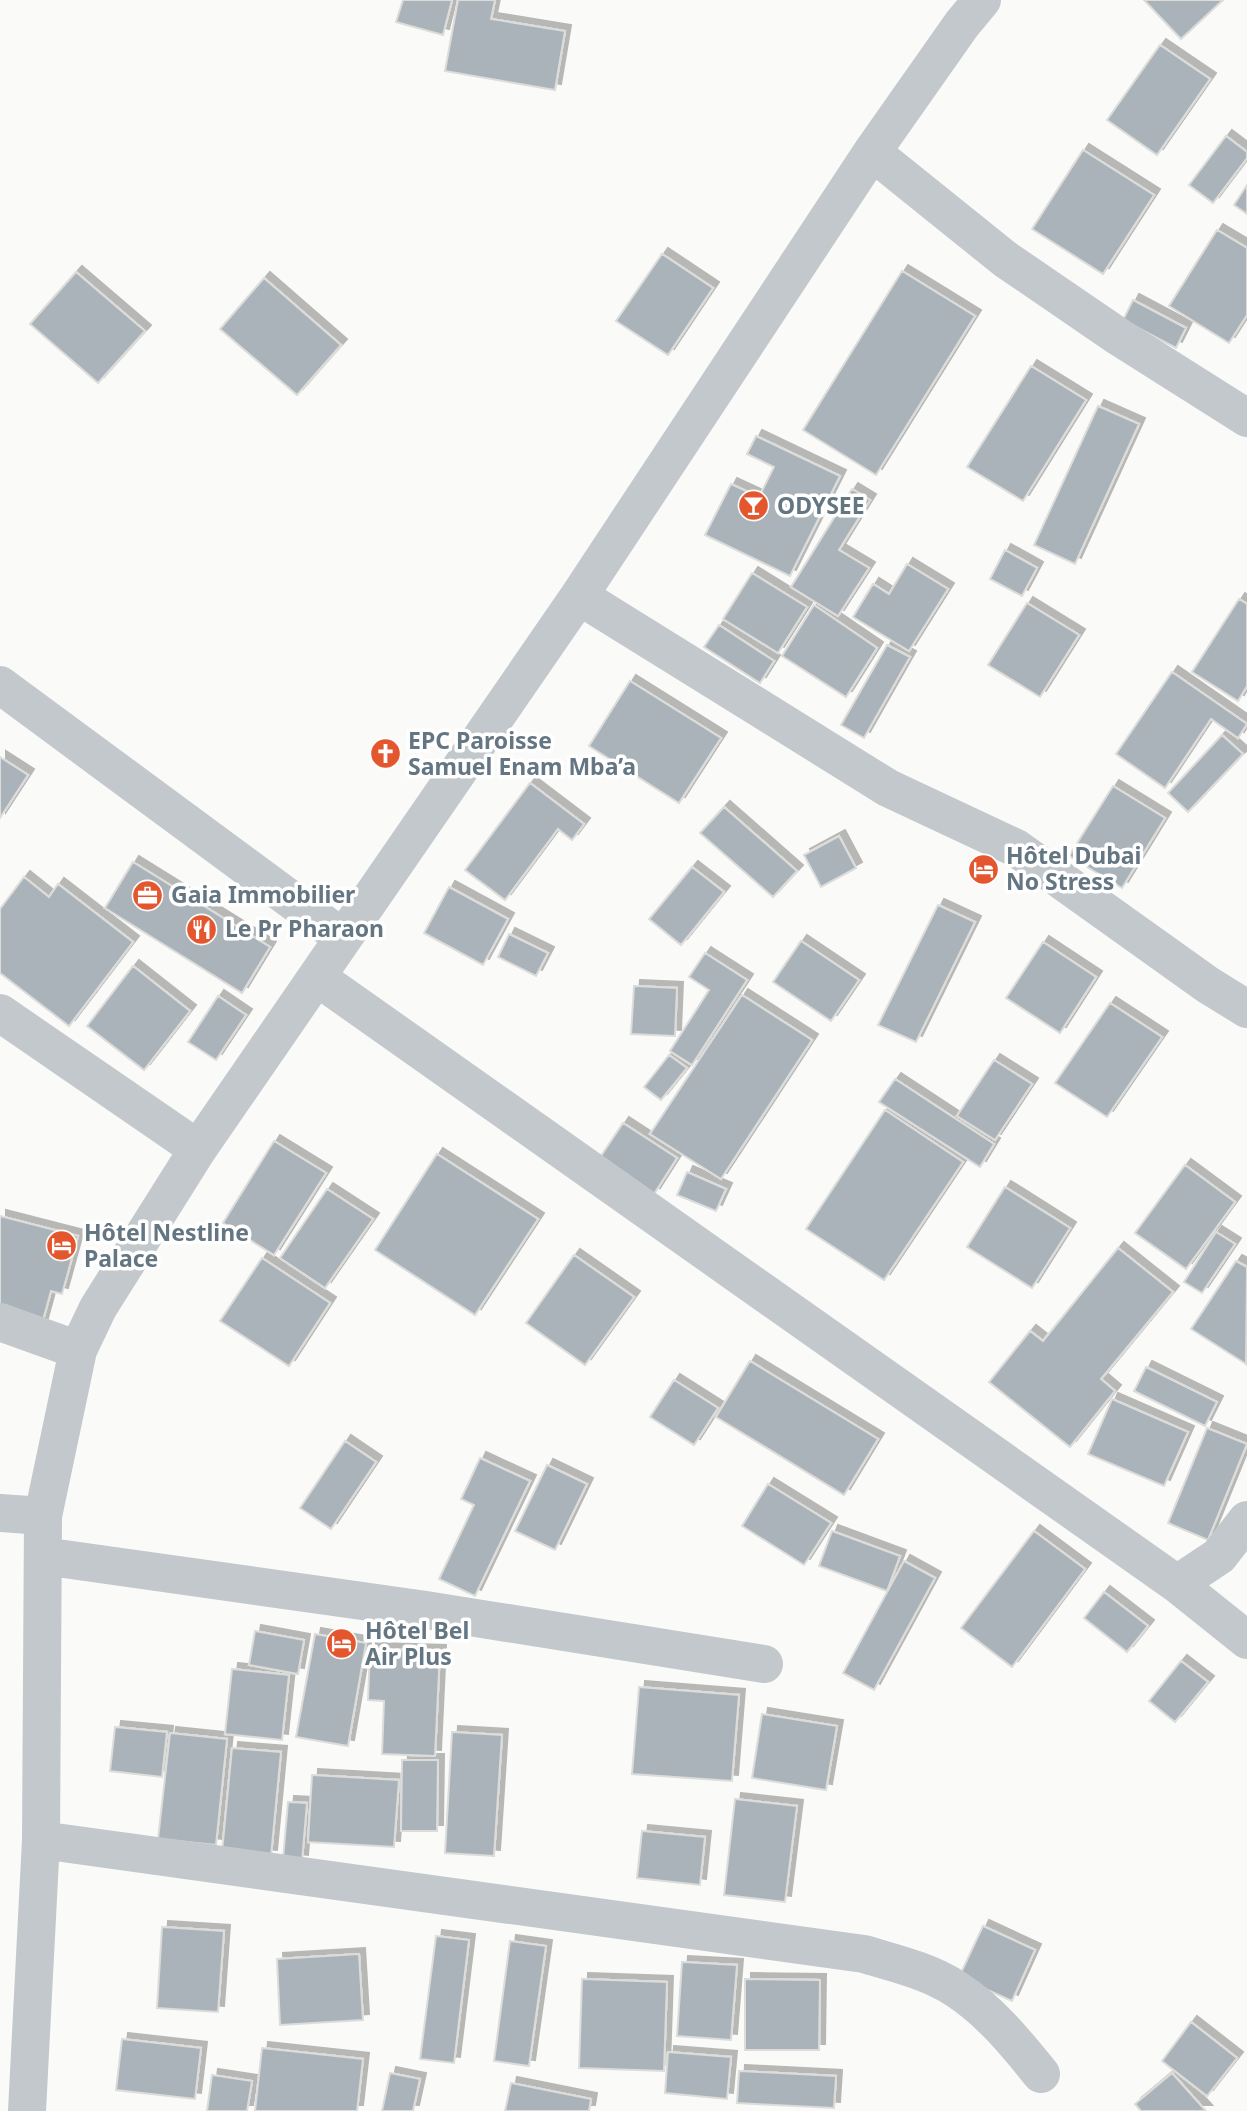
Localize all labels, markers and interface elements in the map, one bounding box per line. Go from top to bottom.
bar icon: ODYSEE [737,489,771,523]
place label: ODYSEE [777,489,865,521]
place label: EPC Paroisse Samuel Enam Mba’a [408,724,636,782]
church icon: EPC Paroisse Samuel Enam Mba’a [368,737,402,771]
place label: Hôtel Dubai No Stress [1006,839,1142,897]
hotel icon: Hôtel Dubai No Stress [966,852,1000,886]
office icon: Gaia Immobilier [131,878,165,912]
place label: Gaia Immobilier [171,878,355,910]
restaurant icon: Le Pr Pharaon [185,912,219,946]
place label: Le Pr Pharaon [225,912,384,944]
place label: Hôtel Nestline Palace [84,1216,249,1274]
hotel icon: Hôtel Nestline Palace [44,1229,78,1263]
place label: Hôtel Bel Air Plus [365,1614,469,1672]
hotel icon: Hôtel Bel Air Plus [325,1627,359,1661]

